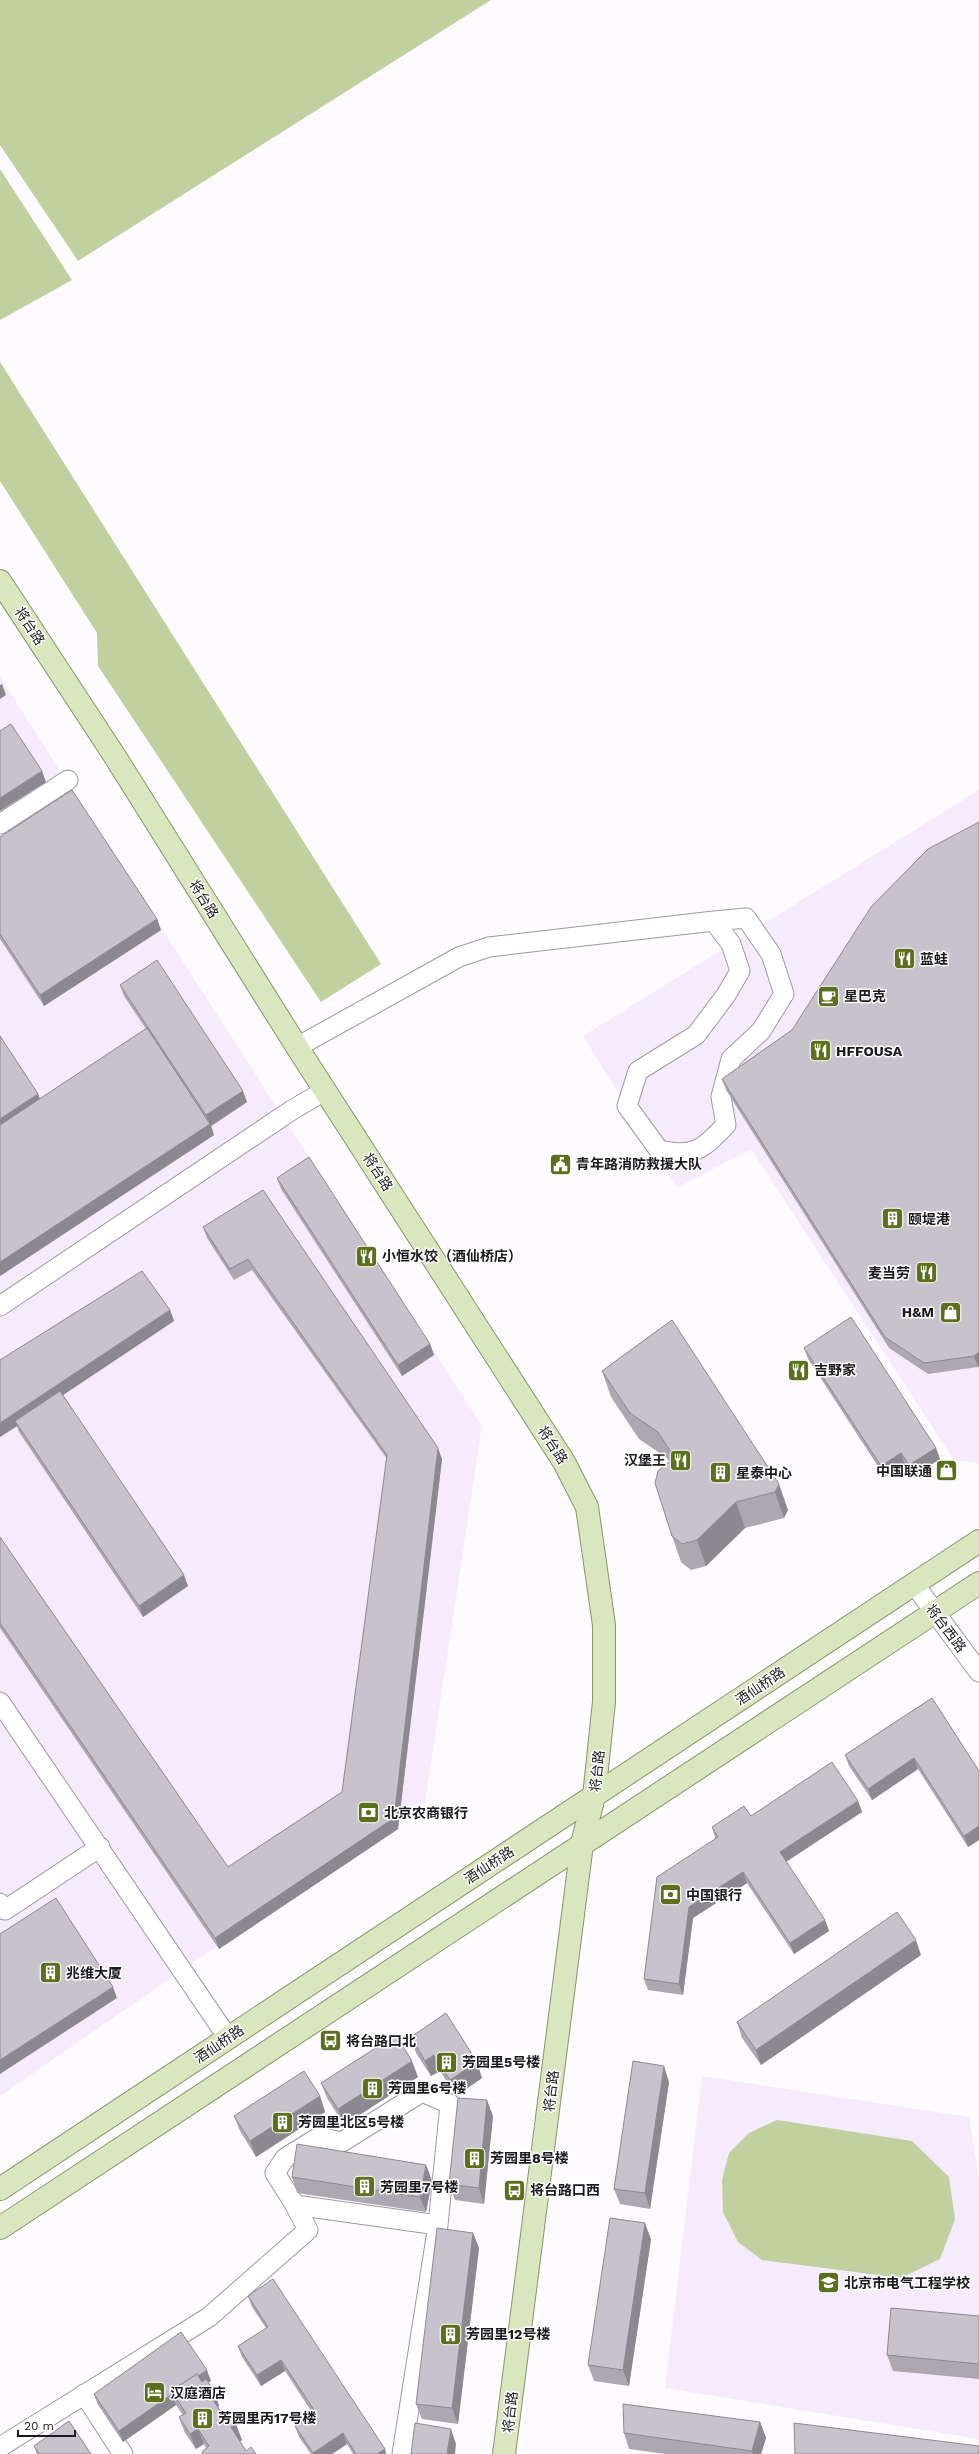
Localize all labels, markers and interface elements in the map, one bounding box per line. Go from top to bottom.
street label: 将台路 [12,604,48,648]
street label: 将台路 [186,877,222,921]
restaurant icon: 蓝蛙 [892,946,918,972]
place label: 蓝蛙 [920,951,948,967]
cafe icon: 星巴克 [815,983,841,1009]
place label: 星巴克 [844,988,886,1004]
restaurant icon: HFFOUSA [807,1038,833,1064]
place label: HFFOUSA [836,1043,903,1059]
street label: 将台路 [360,1150,396,1194]
public building icon: 青年路消防救援大队 [547,1151,573,1177]
place label: 青年路消防救援大队 [576,1156,702,1172]
building icon: 颐堤港 [880,1206,906,1232]
place label: 颐堤港 [908,1211,950,1227]
restaurant icon: 小恒水饺（酒仙桥店） [354,1243,380,1269]
place label: 小恒水饺（酒仙桥店） [382,1248,522,1264]
restaurant icon: 麦当劳 [913,1260,939,1286]
place label: 麦当劳 [868,1265,910,1281]
shop icon: H&M [937,1299,963,1325]
place label: H&M [902,1304,934,1320]
restaurant icon: 吉野家 [786,1357,812,1383]
place label: 吉野家 [814,1362,856,1378]
street label: 将台路 [535,1423,571,1467]
restaurant icon: 汉堡王 [668,1447,694,1473]
place label: 汉堡王 [624,1452,666,1468]
shop icon: 中国联通 [934,1458,960,1484]
building icon: 星泰中心 [707,1460,733,1486]
place label: 中国联通 [876,1463,932,1479]
place label: 星泰中心 [736,1465,792,1481]
street label: 将台西路 [923,1601,969,1655]
street label: 酒仙桥路 [732,1664,788,1708]
street label: 将台路 [587,1749,607,1793]
bank icon: 北京农商银行 [356,1800,382,1826]
place label: 北京农商银行 [384,1805,468,1821]
street label: 酒仙桥路 [461,1843,517,1887]
bank icon: 中国银行 [657,1882,683,1908]
place label: 中国银行 [686,1887,742,1903]
building icon: 兆维大厦 [38,1960,64,1986]
place label: 兆维大厦 [66,1965,122,1981]
street label: 酒仙桥路 [191,2022,247,2066]
bus stop icon: 将台路口北 [318,2028,344,2054]
place label: 将台路口北 [346,2033,416,2049]
building icon: 芳园里5号楼 [434,2049,460,2075]
place label: 芳园里5号楼 [462,2054,540,2070]
street label: 将台路 [541,2069,561,2113]
building icon: 芳园里6号楼 [359,2075,385,2101]
place label: 芳园里6号楼 [388,2080,467,2096]
building icon: 芳园里北区5号楼 [270,2109,296,2135]
place label: 芳园里北区5号楼 [298,2114,404,2130]
building icon: 芳园里8号楼 [461,2145,487,2171]
place label: 芳园里8号楼 [490,2150,569,2166]
building icon: 芳园里7号楼 [351,2174,377,2200]
bus stop icon: 将台路口西 [502,2177,528,2203]
place label: 芳园里7号楼 [380,2179,459,2195]
place label: 将台路口西 [530,2182,600,2198]
school or university icon: 北京市电气工程学校 [815,2270,841,2296]
place label: 北京市电气工程学校 [844,2275,970,2291]
building icon: 芳园里12号楼 [437,2321,463,2347]
place label: 芳园里12号楼 [466,2326,550,2342]
hotel icon: 汉庭酒店 [141,2380,167,2406]
place label: 汉庭酒店 [170,2385,226,2401]
street label: 将台路 [500,2390,520,2434]
building icon: 芳园里丙17号楼 [189,2405,215,2431]
place label: 芳园里丙17号楼 [218,2410,317,2426]
scale bar [18,2412,75,2438]
text: 20 m [24,2419,54,2433]

